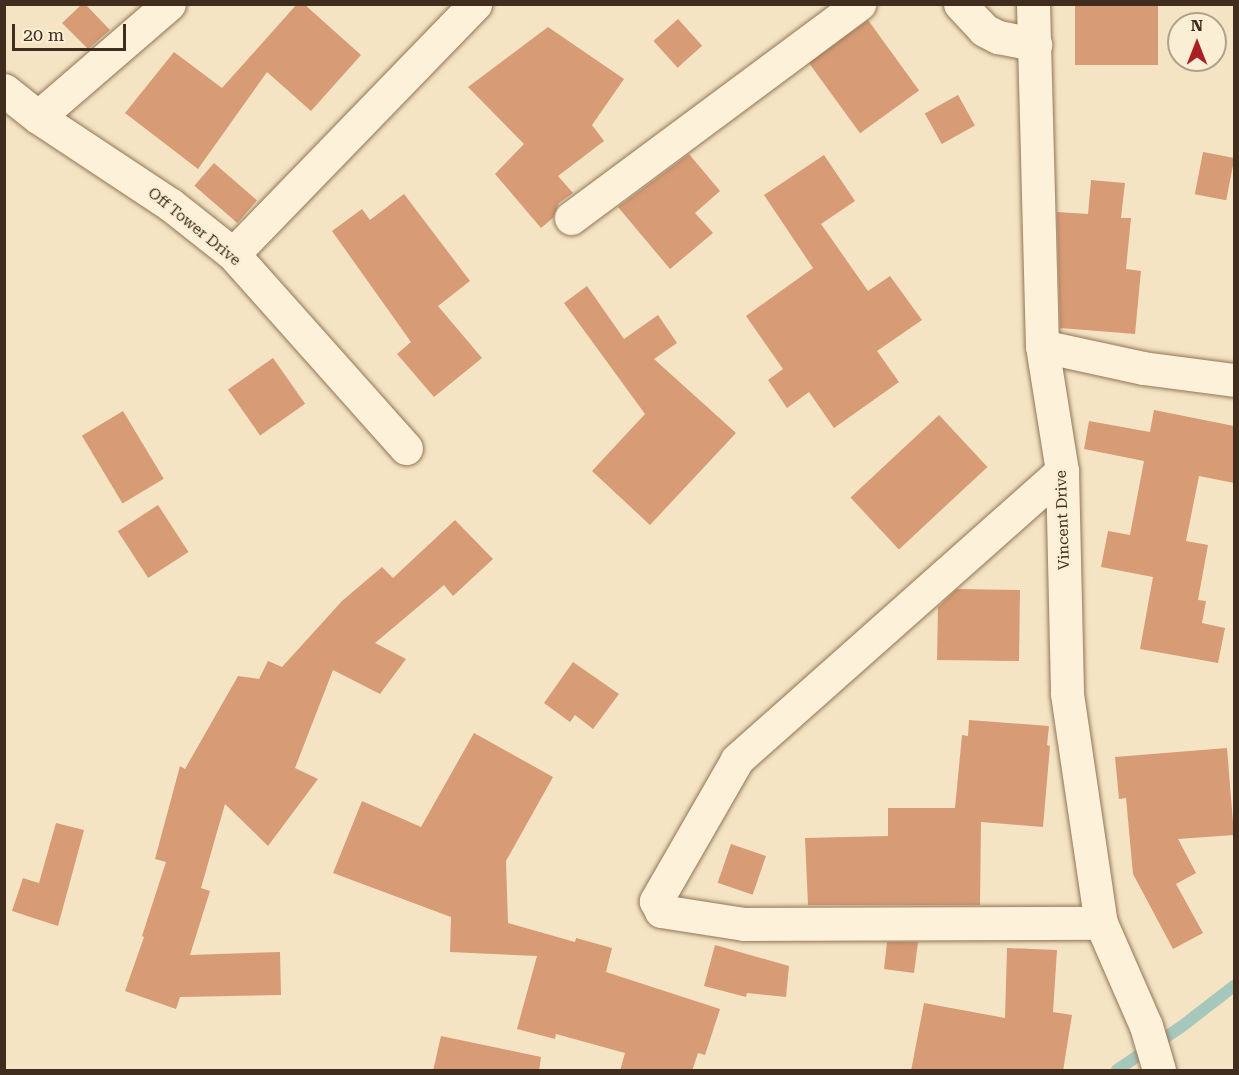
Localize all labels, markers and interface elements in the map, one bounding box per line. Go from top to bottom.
scale bar [15,12,129,50]
north arrow [1167,12,1227,72]
text: N [1191,16,1203,35]
text: 20 m [23,24,64,45]
street label: Off Tower Drive [144,184,244,270]
street label: Vincent Drive [1052,470,1074,570]

